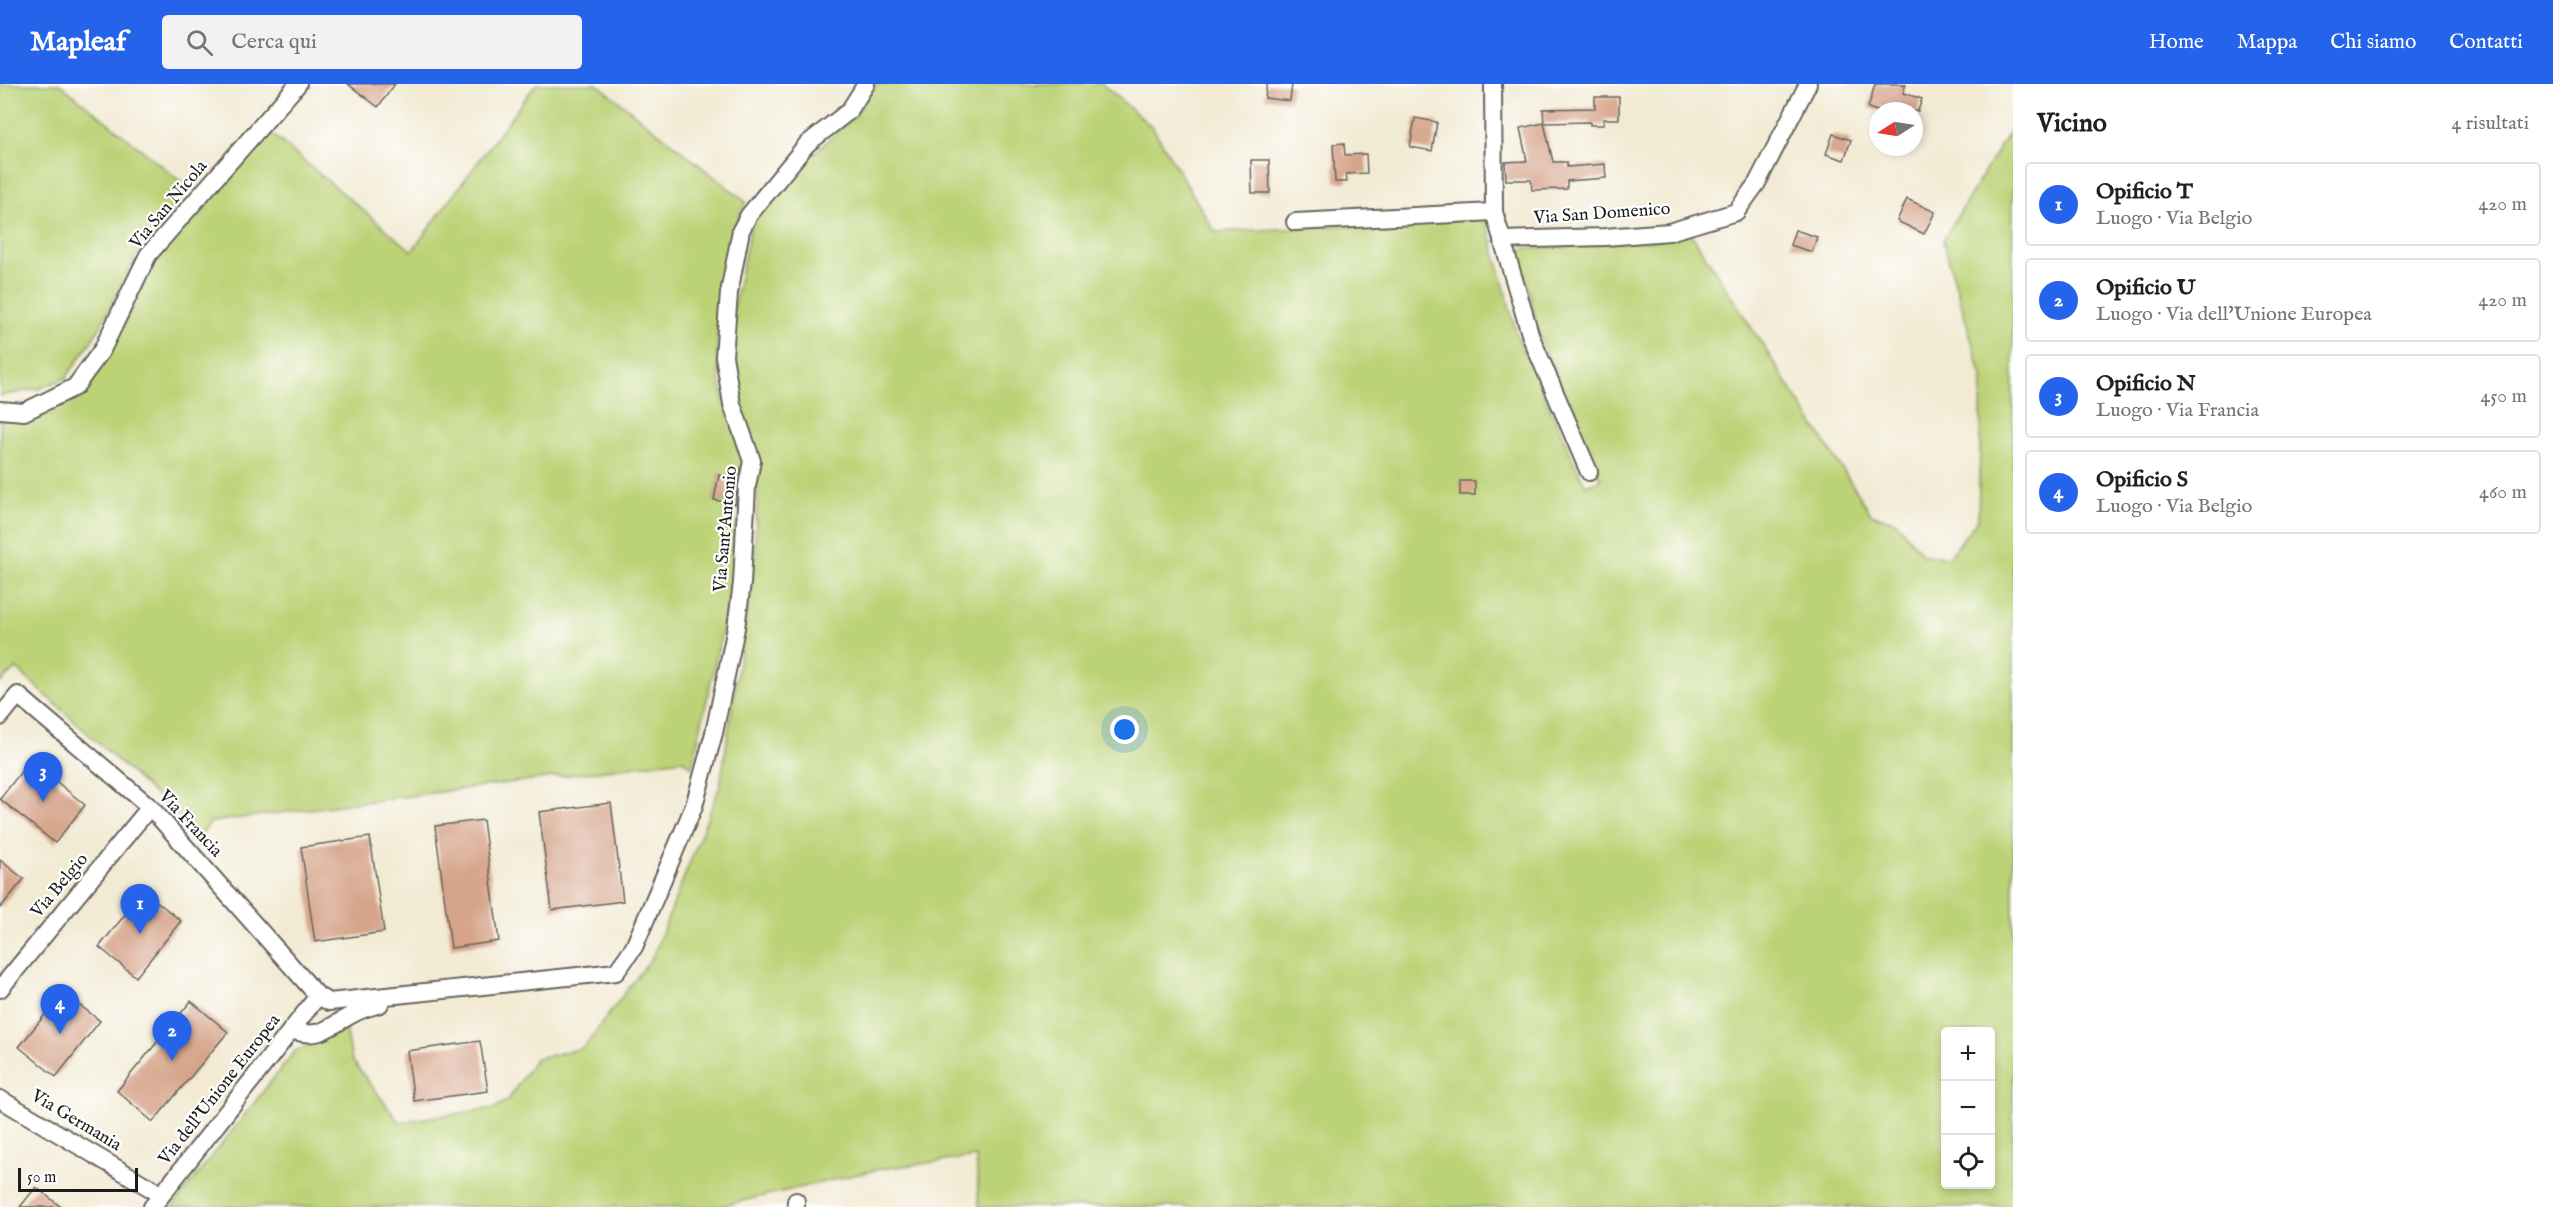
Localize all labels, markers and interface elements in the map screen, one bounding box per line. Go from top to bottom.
search box [162,15,582,69]
text: Mapleaf [30,25,126,60]
icon: search [183,26,216,59]
text: Cerca qui [231,28,317,56]
text: Home [2149,29,2204,56]
text: Mappa [2237,29,2297,56]
text: Chi siamo [2330,29,2416,56]
text: Contatti [2449,29,2523,56]
north arrow [1869,102,1923,156]
text: Vicino [2037,107,2107,140]
text: 4 risultati [2452,111,2529,136]
street label: Via San Nicola [125,156,213,255]
text: Opificio T [2096,178,2193,206]
text: 1 [2055,192,2062,217]
text: 420 m [2478,192,2527,217]
street label: Via San Domenico [1532,198,1671,230]
text: Luogo · Via Belgio [2096,206,2252,231]
text: Opificio U [2096,274,2195,302]
text: 2 [2054,288,2063,313]
text: 420 m [2478,288,2527,313]
text: Luogo · Via dell'Unione Europea [2096,302,2372,327]
text: Opificio N [2096,370,2196,398]
text: 3 [2055,384,2062,409]
text: 450 m [2480,384,2527,409]
text: Luogo · Via Francia [2096,398,2259,423]
street label: Via Sant'Antonio [709,465,743,594]
text: Opificio S [2096,466,2188,494]
text: 4 [2054,480,2063,505]
text: 460 m [2479,480,2527,505]
text: Luogo · Via Belgio [2096,494,2252,519]
your location [1110,715,1139,744]
pin: 3 [24,752,63,802]
street label: Via Francia [152,785,227,863]
street label: Via Belgio [26,849,94,924]
pin: 1 [120,884,160,934]
pin: 4 [40,984,80,1034]
street label: Via dell'Unione Europea [153,1010,286,1171]
pin: 2 [152,1012,192,1061]
map controls [1941,1027,1995,1189]
button: + [1941,1027,1995,1081]
button: − [1941,1081,1995,1135]
street label: Via Germania [26,1085,126,1157]
button: locate [1941,1135,1995,1189]
scale bar [18,1165,138,1192]
text: 50 m [27,1168,56,1188]

